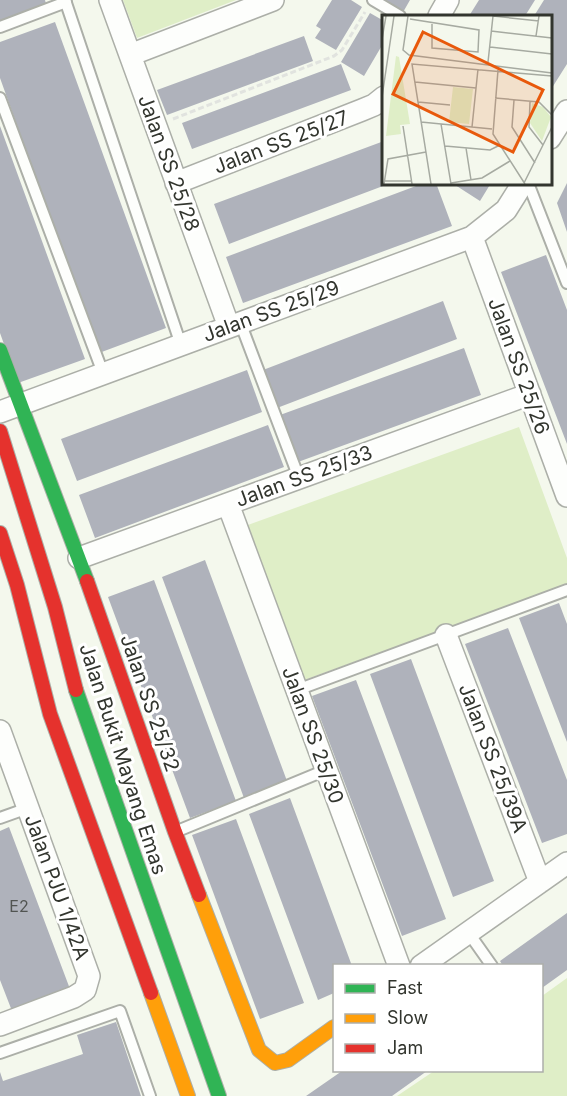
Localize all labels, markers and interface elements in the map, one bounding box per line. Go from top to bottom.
inset map [382,15,552,184]
street label: Jalan SS 25/28 [133,91,205,235]
street label: Jalan SS 25/27 [210,105,352,179]
street label: Jalan SS 25/29 [199,275,343,347]
street label: Jalan SS 25/26 [483,294,555,438]
street label: Jalan SS 25/33 [232,440,376,512]
street label: Jalan SS 25/32 [115,631,185,775]
street label: Jalan Bukit Mayang Emas [74,640,172,878]
street label: Jalan SS 25/30 [277,663,349,807]
street label: Jalan SS 25/39A [454,680,533,836]
street label: Jalan PJU 1/42A [20,811,95,963]
house number: E2 [9,896,29,916]
legend [333,964,543,1072]
text: Fast [387,977,423,998]
text: Slow [387,1007,428,1028]
text: Jam [387,1037,423,1058]

